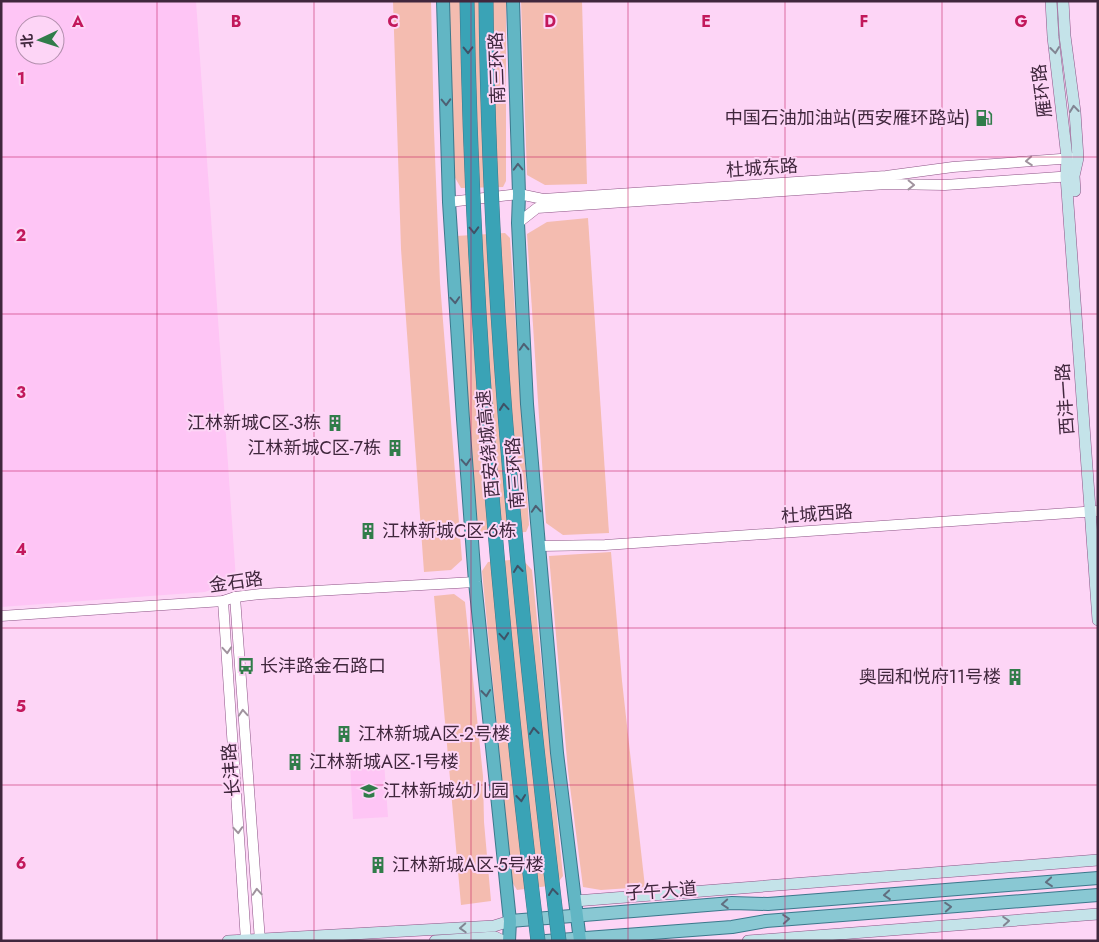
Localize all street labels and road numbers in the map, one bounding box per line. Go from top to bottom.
street label: 南三环路 [483,32,511,104]
street label: 雁环路 [1026,63,1058,119]
street label: 杜城东路 [725,153,799,183]
street label: 西沣一路 [1050,362,1080,436]
street label: 西安绕城高速 [470,389,506,499]
street label: 南三环路 [500,436,530,510]
street label: 杜城西路 [780,499,854,529]
street label: 金石路 [207,565,265,599]
street label: 长沣路 [216,742,246,798]
street label: 子午大道 [624,876,698,906]

